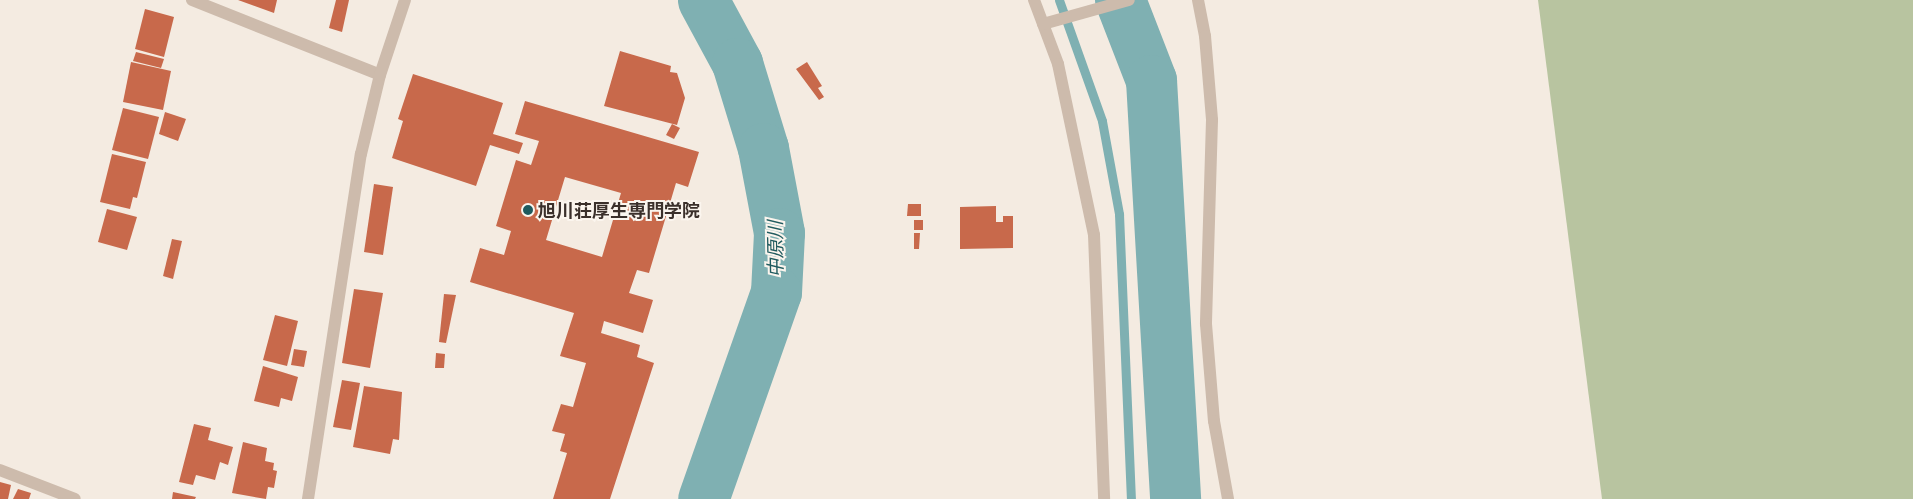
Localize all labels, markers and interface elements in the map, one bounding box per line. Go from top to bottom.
place label: 旭川荘厚生専門学院 [538,199,700,221]
marker: 旭川荘厚生専門学院 [522,204,534,216]
water label: 中原川 [763,220,787,278]

